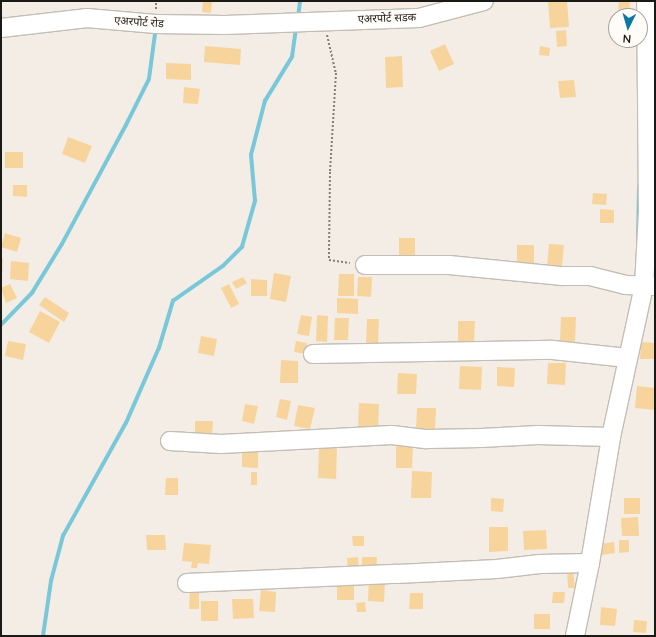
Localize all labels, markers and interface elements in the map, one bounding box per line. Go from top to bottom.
north arrow [608,8,648,48]
street label: एअरपोर्ट सडक [358,10,416,26]
street label: एअरपोर्ट रोड [114,14,164,30]
text: N [622,33,632,46]

